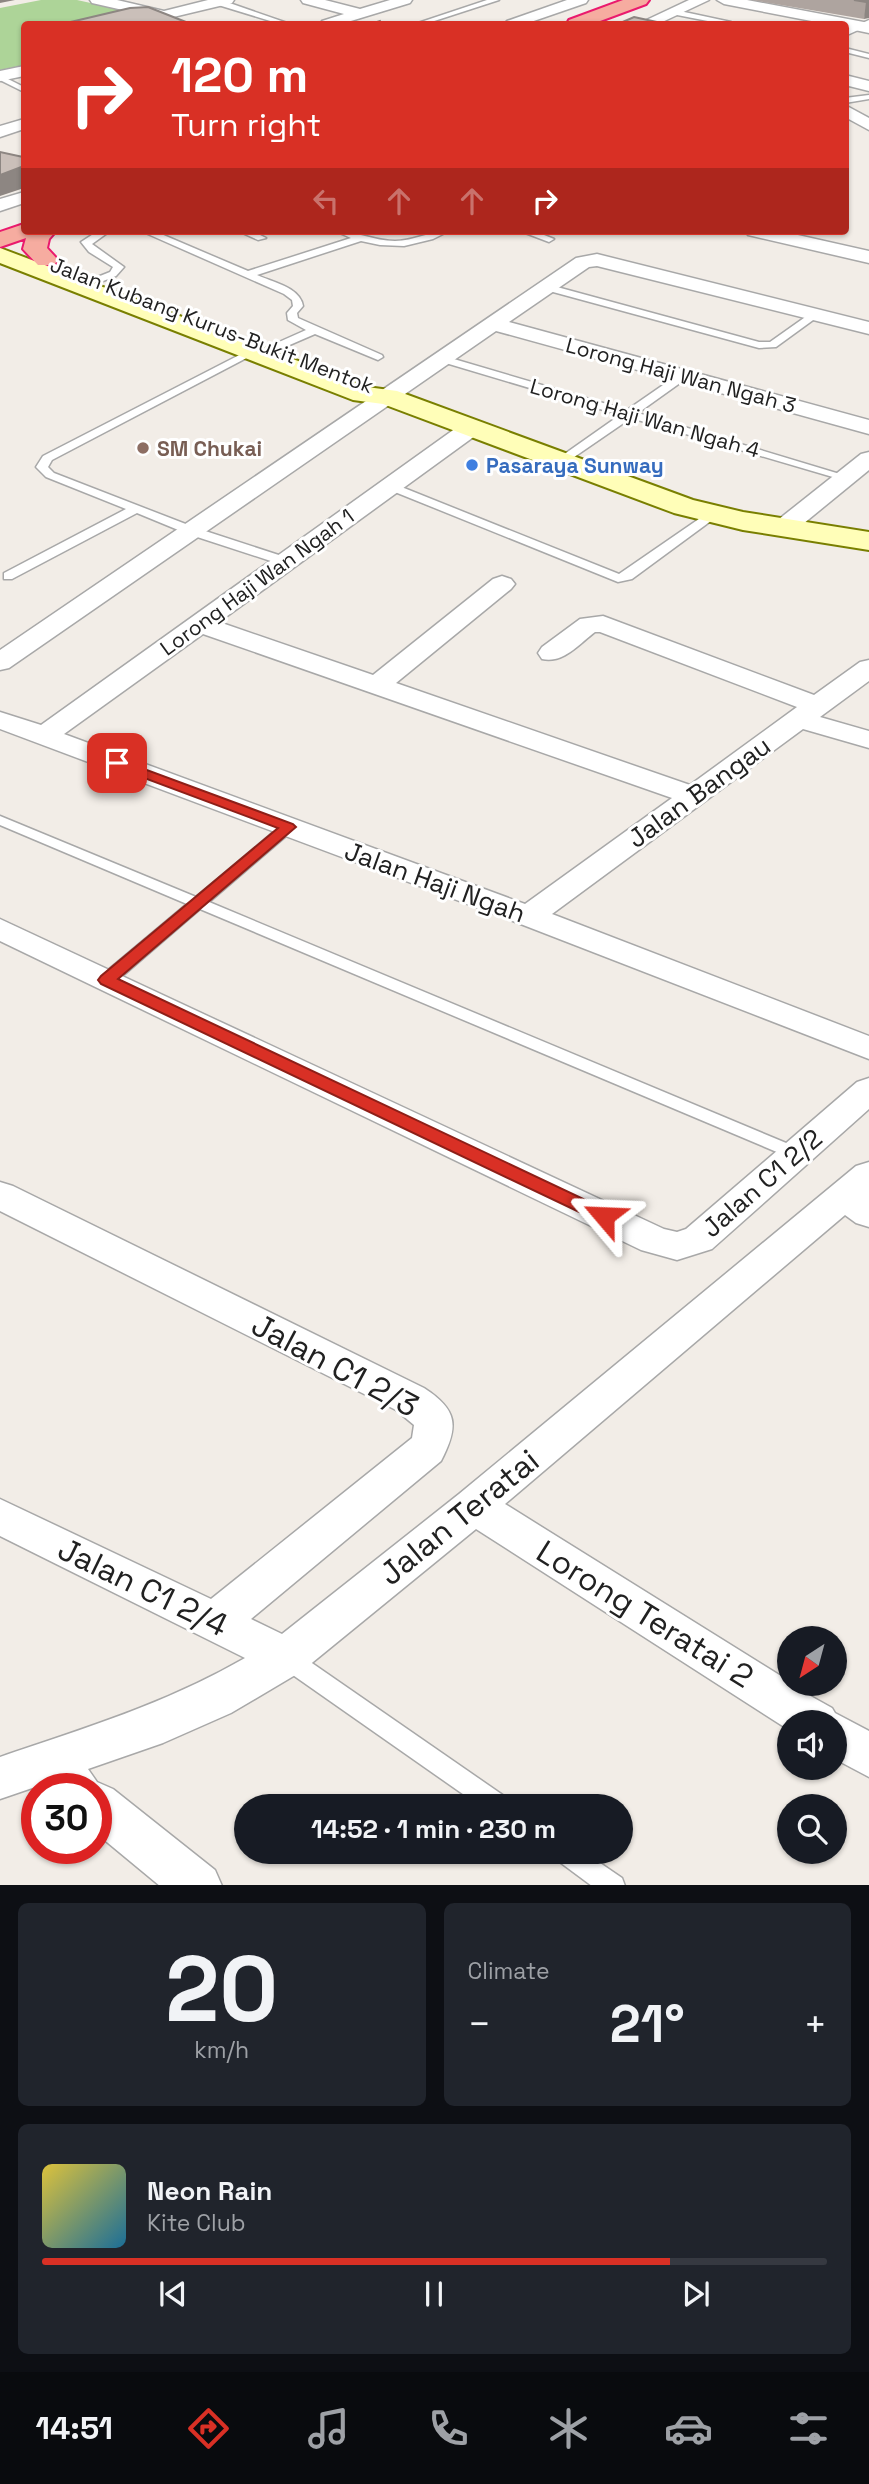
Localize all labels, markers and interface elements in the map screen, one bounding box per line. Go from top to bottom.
text: 120 m [171,44,308,106]
icon: right [56,49,147,140]
text: Turn right [171,105,321,145]
icon: left [307,182,345,220]
icon: ahead [380,182,418,220]
icon: ahead [453,182,491,220]
icon: right [526,182,564,220]
street label: Jalan Kubang Kurus-Bukit Mentok [47,251,377,399]
street label: Lorong Haji Wan Ngah 3 [563,331,799,419]
street label: Lorong Haji Wan Ngah 4 [527,372,763,464]
place label: SM Chukai [157,435,262,462]
marker: SM Chukai [135,440,151,456]
place label: Pasaraya Sunway [486,452,664,479]
marker: Pasaraya Sunway [464,457,480,473]
street label: Lorong Haji Wan Ngah 1 [155,503,359,661]
street label: Jalan Bangau [621,729,777,855]
pin [87,733,147,793]
icon: arrive [98,744,136,782]
street label: Jalan Haji Ngah [340,834,530,930]
street label: Jalan C1 2/2 [695,1121,829,1245]
position arrow [567,1179,641,1253]
street label: Jalan C1 2/3 [245,1304,425,1426]
street label: Jalan Teratai [371,1440,547,1594]
street label: Jalan C1 2/4 [52,1529,234,1645]
street label: Lorong Teratai 2 [529,1531,761,1697]
north arrow [777,1626,847,1696]
map controls [777,1626,847,1864]
button: sound [777,1710,847,1780]
speed limit sign: 30 [21,1773,112,1864]
button: search [777,1794,847,1864]
text: 14:52 · 1 min · 230 m [311,1812,556,1846]
text: 20 [165,1931,278,2048]
text: Climate [468,1956,550,1986]
text: 21° [610,1991,685,2057]
text: − [468,2000,491,2048]
text: + [803,2000,827,2048]
text: km/h [194,2035,249,2065]
text: Neon Rain [147,2174,272,2208]
text: Kite Club [147,2208,246,2238]
icon: previous [154,2275,192,2313]
icon: pause [415,2275,453,2313]
icon: next [677,2275,715,2313]
icon: directions [184,2404,233,2453]
icon: music [304,2404,353,2453]
icon: phone [424,2404,473,2453]
icon: climate [544,2404,593,2453]
icon: car [664,2404,713,2453]
icon: filters [784,2404,833,2453]
text: 14:51 [36,2408,113,2448]

